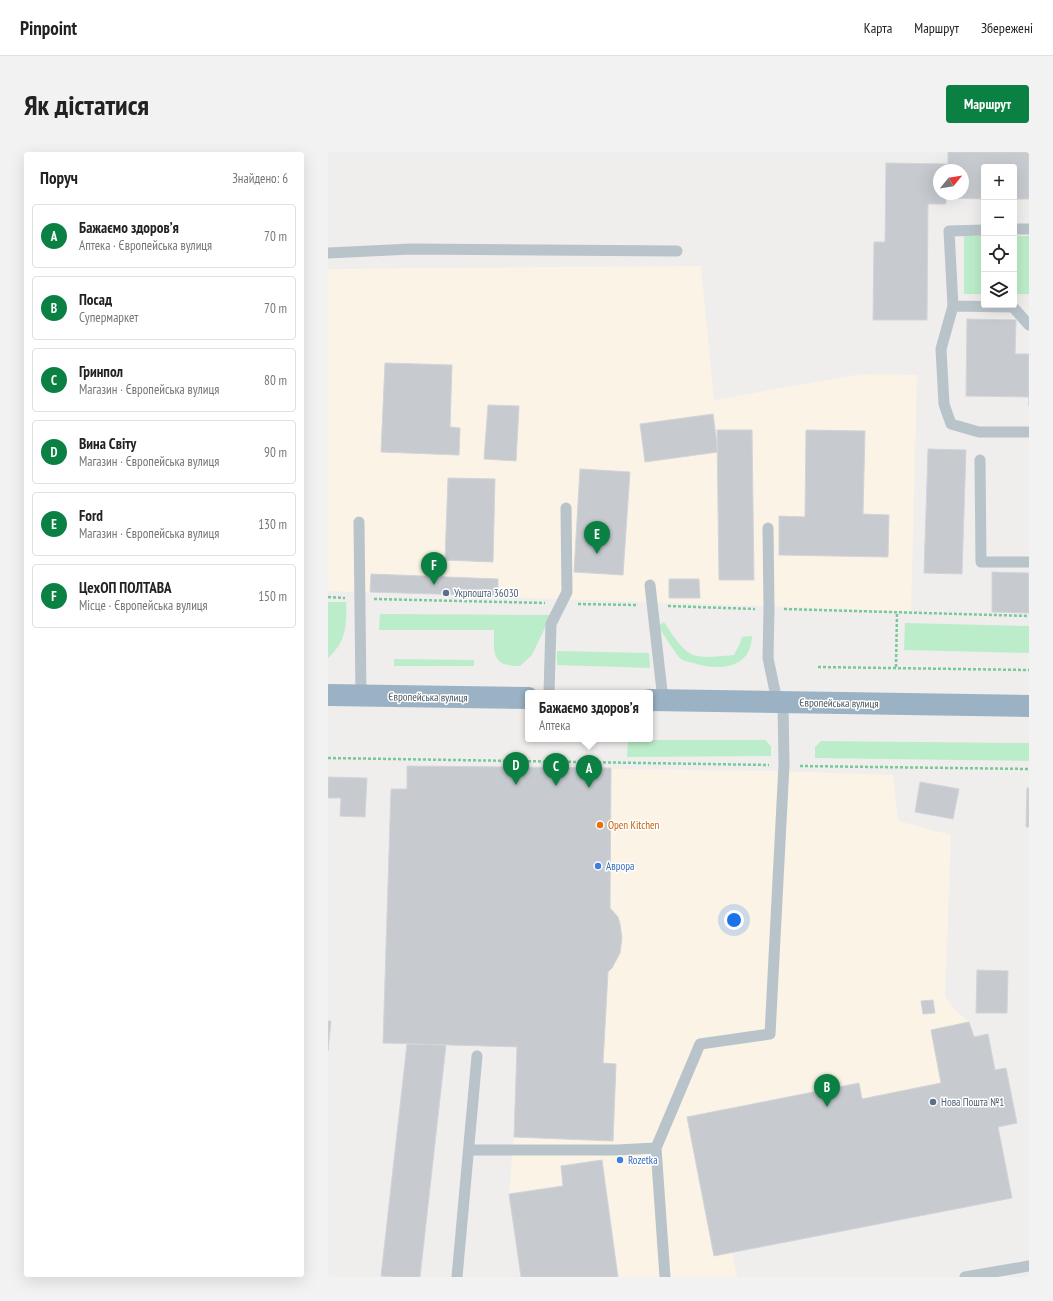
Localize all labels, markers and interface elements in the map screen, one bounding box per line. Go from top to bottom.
text: Pinpoint [20,16,77,40]
text: Карта [864,19,892,37]
text: Маршрут [914,19,959,37]
text: Збережені [981,19,1033,37]
button: Маршрут [946,85,1029,123]
text: Як дістатися [24,86,149,123]
north arrow [933,164,969,200]
map controls [981,164,1017,308]
button: + [981,164,1017,200]
text: Поруч [40,167,78,189]
text: Знайдено: 6 [232,170,288,187]
button: − [981,200,1017,236]
text: Бажаємо здоровʼя [79,218,179,237]
text: A [51,228,57,245]
text: 70 m [264,228,287,245]
button: locate [981,236,1017,272]
text: Аптека · Європейська вулиця [79,237,212,254]
button: layers [981,272,1017,308]
text: Посад [79,290,112,309]
text: B [51,300,57,317]
text: 70 m [264,300,287,317]
text: Супермаркет [79,309,138,326]
text: Гринпол [79,362,123,381]
text: C [51,372,57,389]
text: 80 m [264,372,287,389]
text: Магазин · Європейська вулиця [79,381,219,398]
text: Вина Світу [79,434,136,453]
text: D [51,444,57,461]
text: 90 m [264,444,287,461]
text: Магазин · Європейська вулиця [79,453,219,470]
text: Ford [79,506,103,525]
text: E [51,516,57,533]
text: 130 m [258,516,287,533]
pin: E [584,521,610,554]
text: Магазин · Європейська вулиця [79,525,219,542]
pin: F [421,552,447,585]
text: ЦехОП ПОЛТАВА [79,578,172,597]
place label: Укрпошта 36030 [454,586,519,600]
text: F [51,588,57,605]
text: 150 m [258,588,287,605]
marker: Укрпошта 36030 [441,588,451,598]
text: Місце · Європейська вулиця [79,597,208,614]
street label: Європейська вулиця [388,689,468,705]
popup [525,690,653,742]
street label: Європейська вулиця [799,695,879,711]
text: Бажаємо здоровʼя [539,698,639,717]
text: Аптека [539,717,570,734]
pin: D [503,752,529,785]
pin: C [543,753,569,786]
pin: A [576,755,602,788]
place label: Open Kitchen [608,818,660,832]
marker: Open Kitchen [595,820,605,830]
place label: Аврора [606,859,634,873]
marker: Аврора [593,861,603,871]
your location [724,910,744,930]
pin: B [814,1074,840,1107]
place label: Нова Пошта №1 [941,1095,1004,1109]
marker: Нова Пошта №1 [928,1097,938,1107]
place label: Rozetka [628,1153,658,1167]
marker: Rozetka [615,1155,625,1165]

